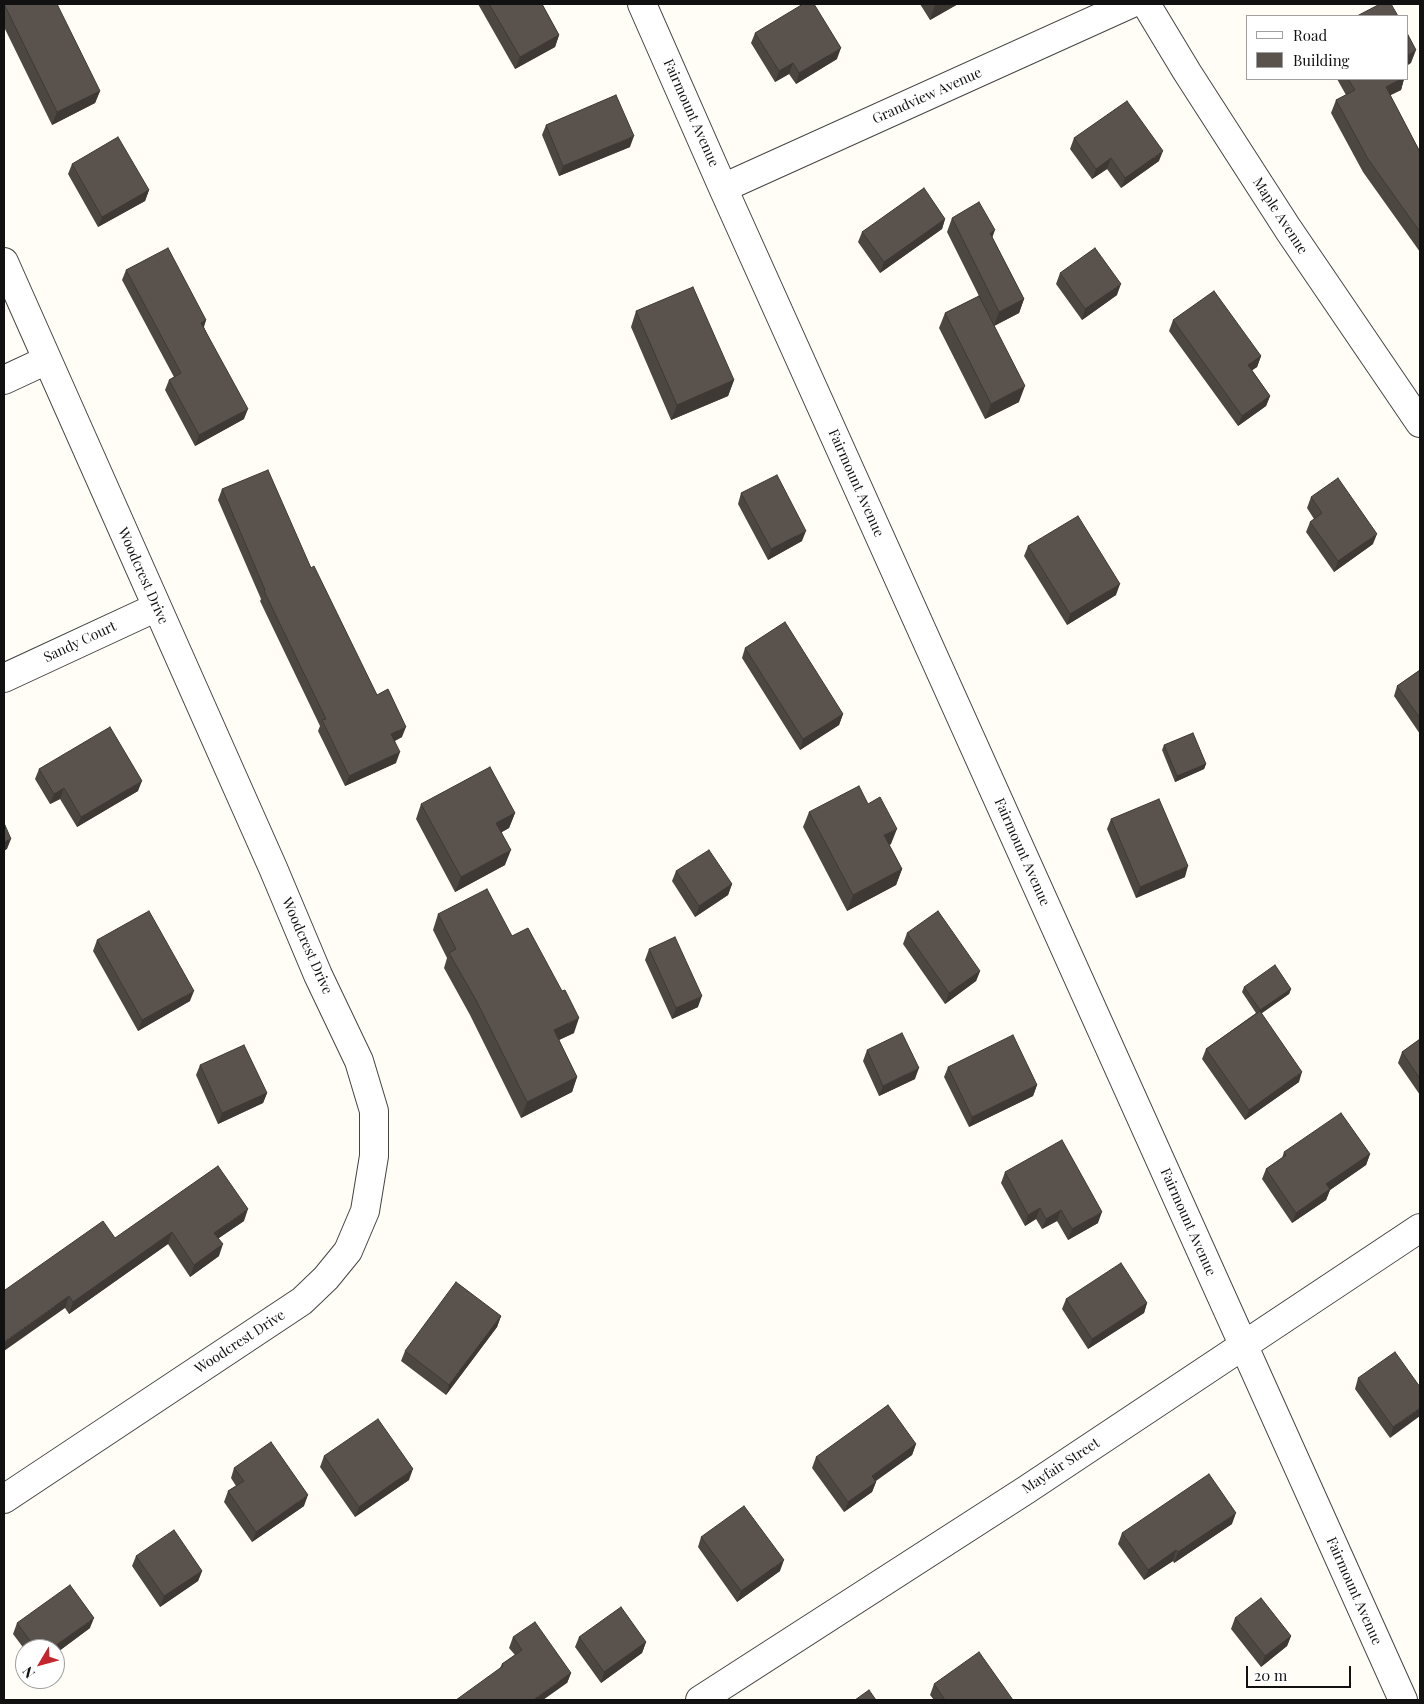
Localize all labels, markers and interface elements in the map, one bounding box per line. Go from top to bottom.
legend [1246,15,1409,80]
text: Road [1293,25,1327,45]
text: Building [1293,50,1349,70]
street label: Fairmount Avenue [660,56,722,170]
street label: Grandview Avenue [870,64,984,128]
street label: Maple Avenue [1249,175,1311,257]
street label: Fairmount Avenue [825,426,887,540]
street label: Woodcrest Drive [114,525,172,627]
street label: Sandy Court [41,618,119,666]
street label: Fairmount Avenue [991,795,1053,909]
street label: Woodcrest Drive [278,895,336,997]
street label: Fairmount Avenue [1157,1165,1219,1279]
street label: Woodcrest Drive [192,1307,288,1377]
street label: Mayfair Street [1019,1435,1103,1497]
street label: Fairmount Avenue [1323,1534,1385,1648]
north arrow [15,1639,65,1689]
scale bar [1249,1656,1354,1688]
text: N [18,1663,39,1682]
text: 20 m [1254,1665,1287,1685]

